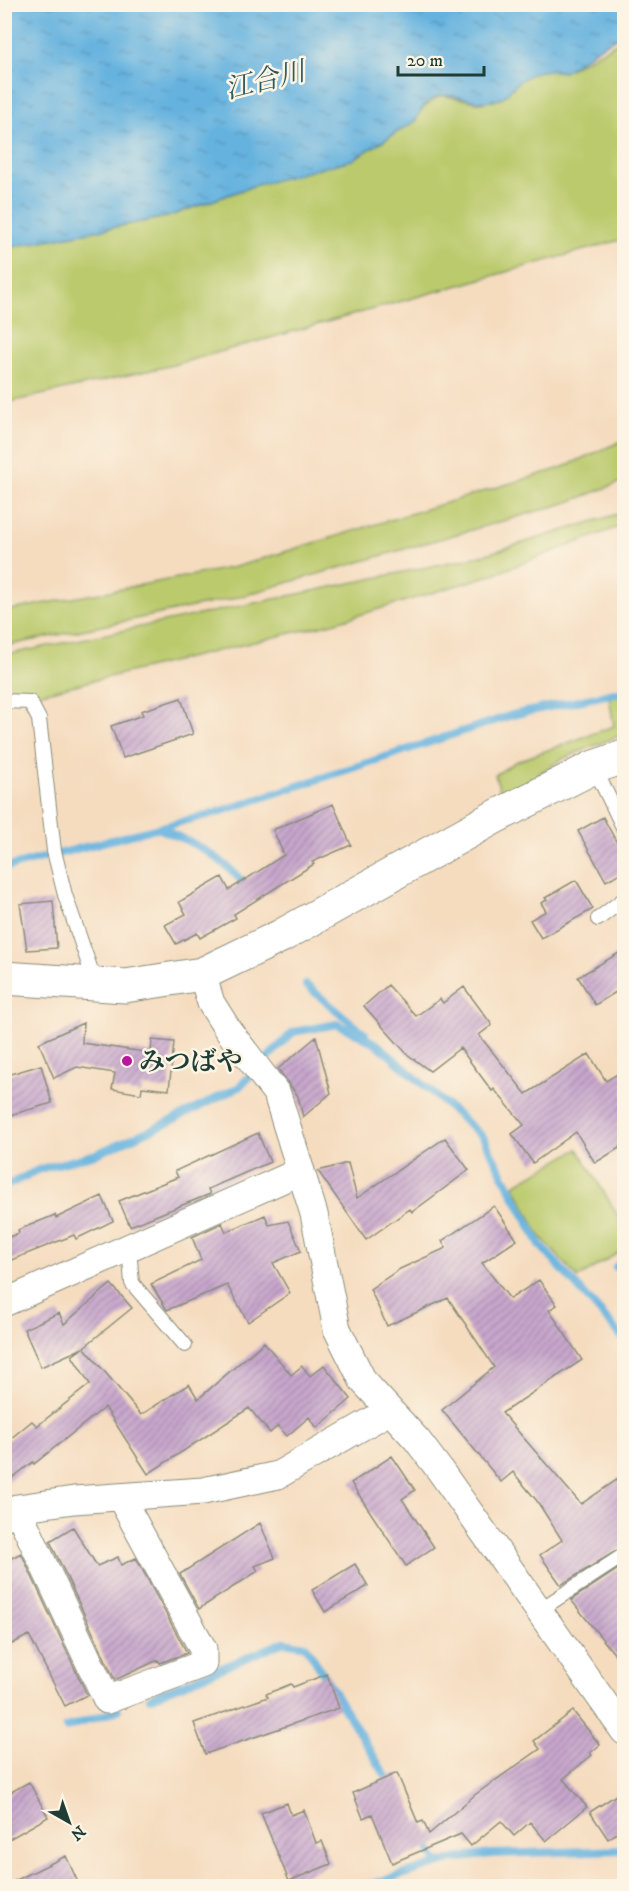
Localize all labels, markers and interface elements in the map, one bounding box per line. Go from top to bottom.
scale bar [398,39,484,77]
text: 20 m [407,50,443,72]
water label: 江合川 [222,54,312,107]
place label: みつばや [139,1046,242,1079]
marker: みつばや [120,1054,134,1068]
north arrow [39,1792,99,1852]
text: N [67,1821,89,1845]

